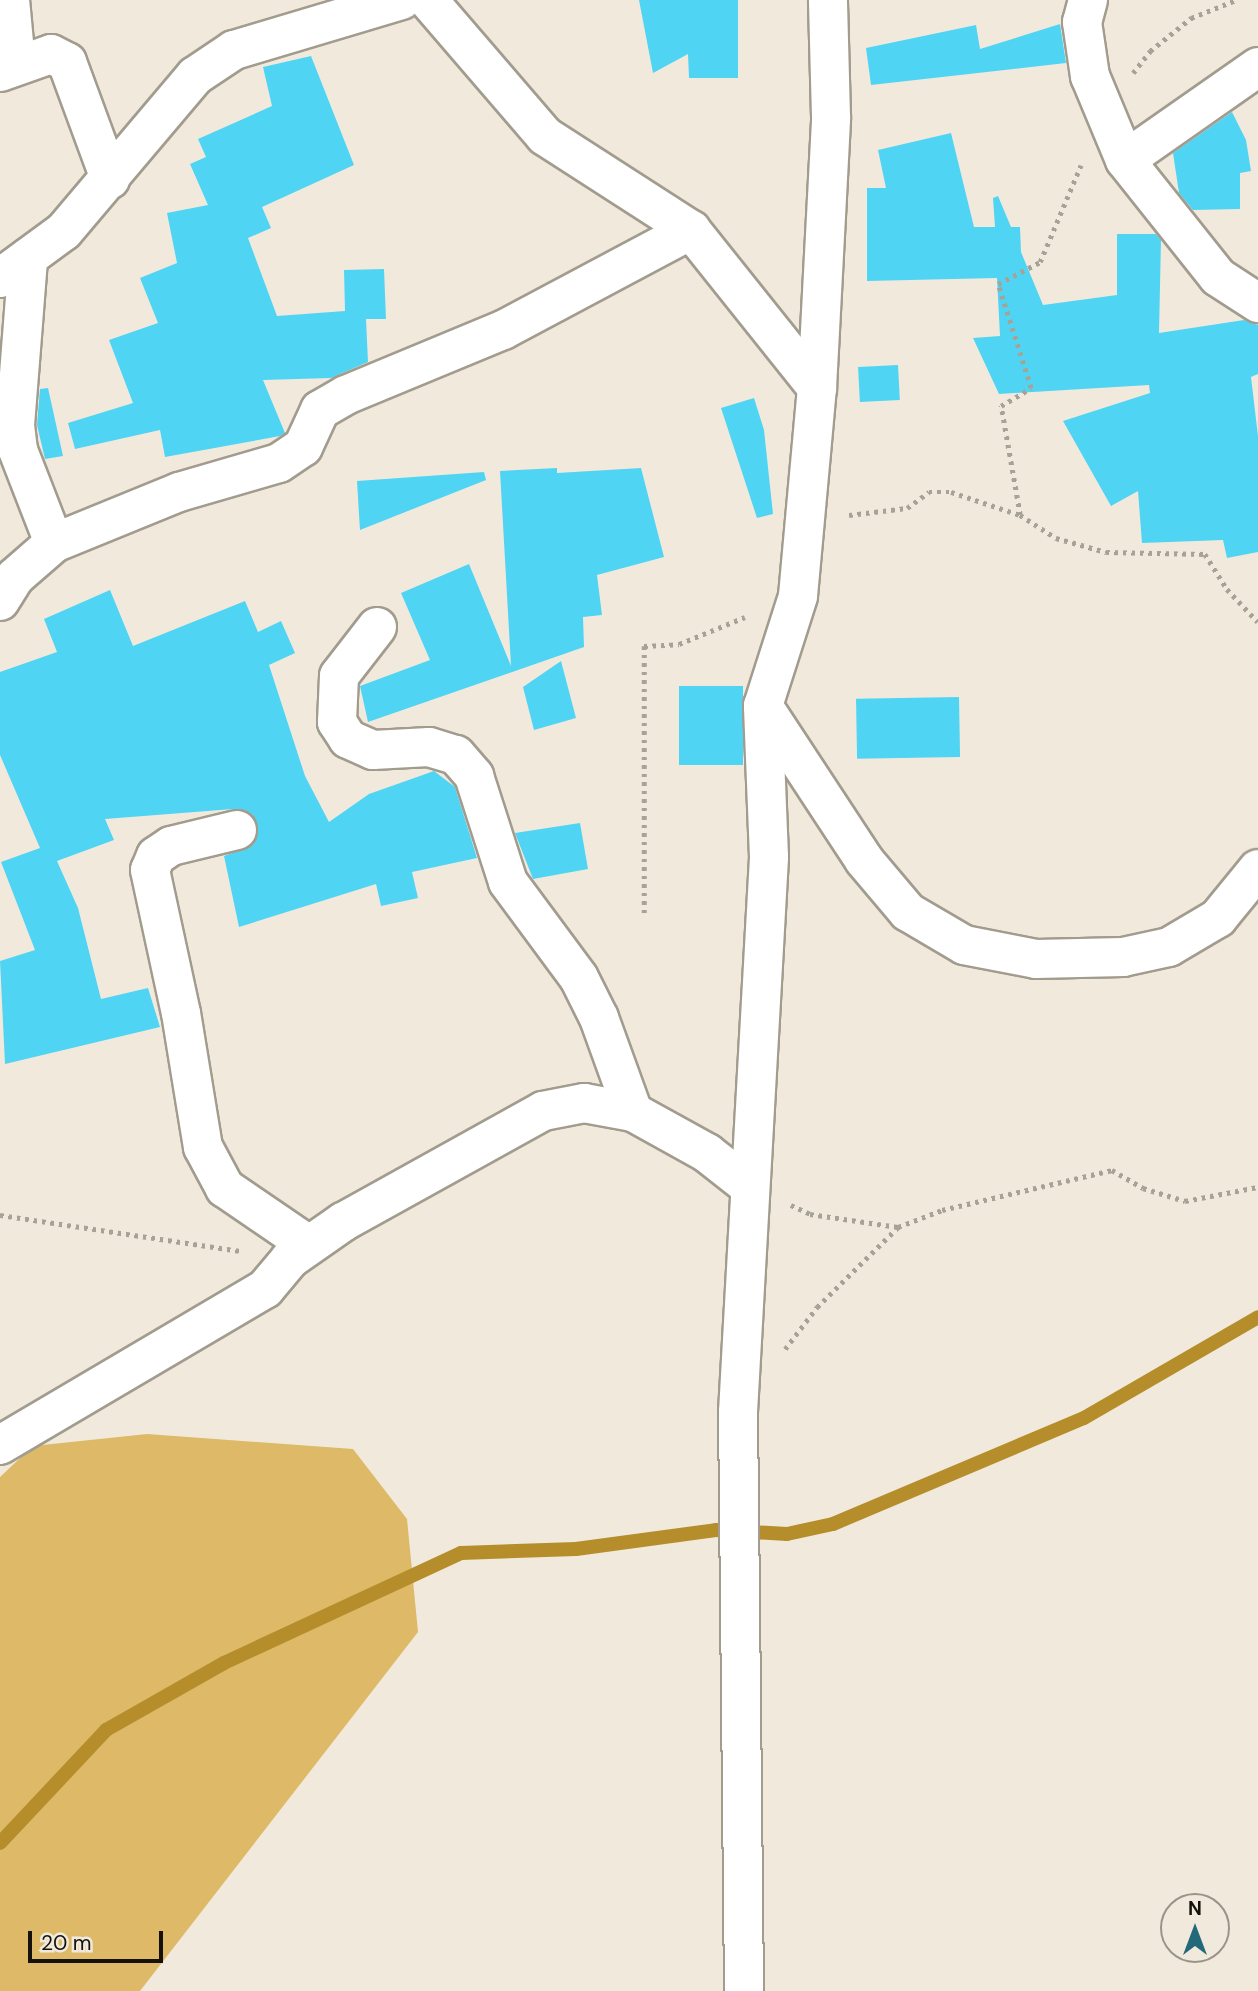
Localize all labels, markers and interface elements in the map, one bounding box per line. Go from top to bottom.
north arrow [1160,1893,1230,1963]
text: N [1188,1896,1202,1921]
scale bar [32,1918,166,1962]
text: 20 m [41,1929,92,1957]

